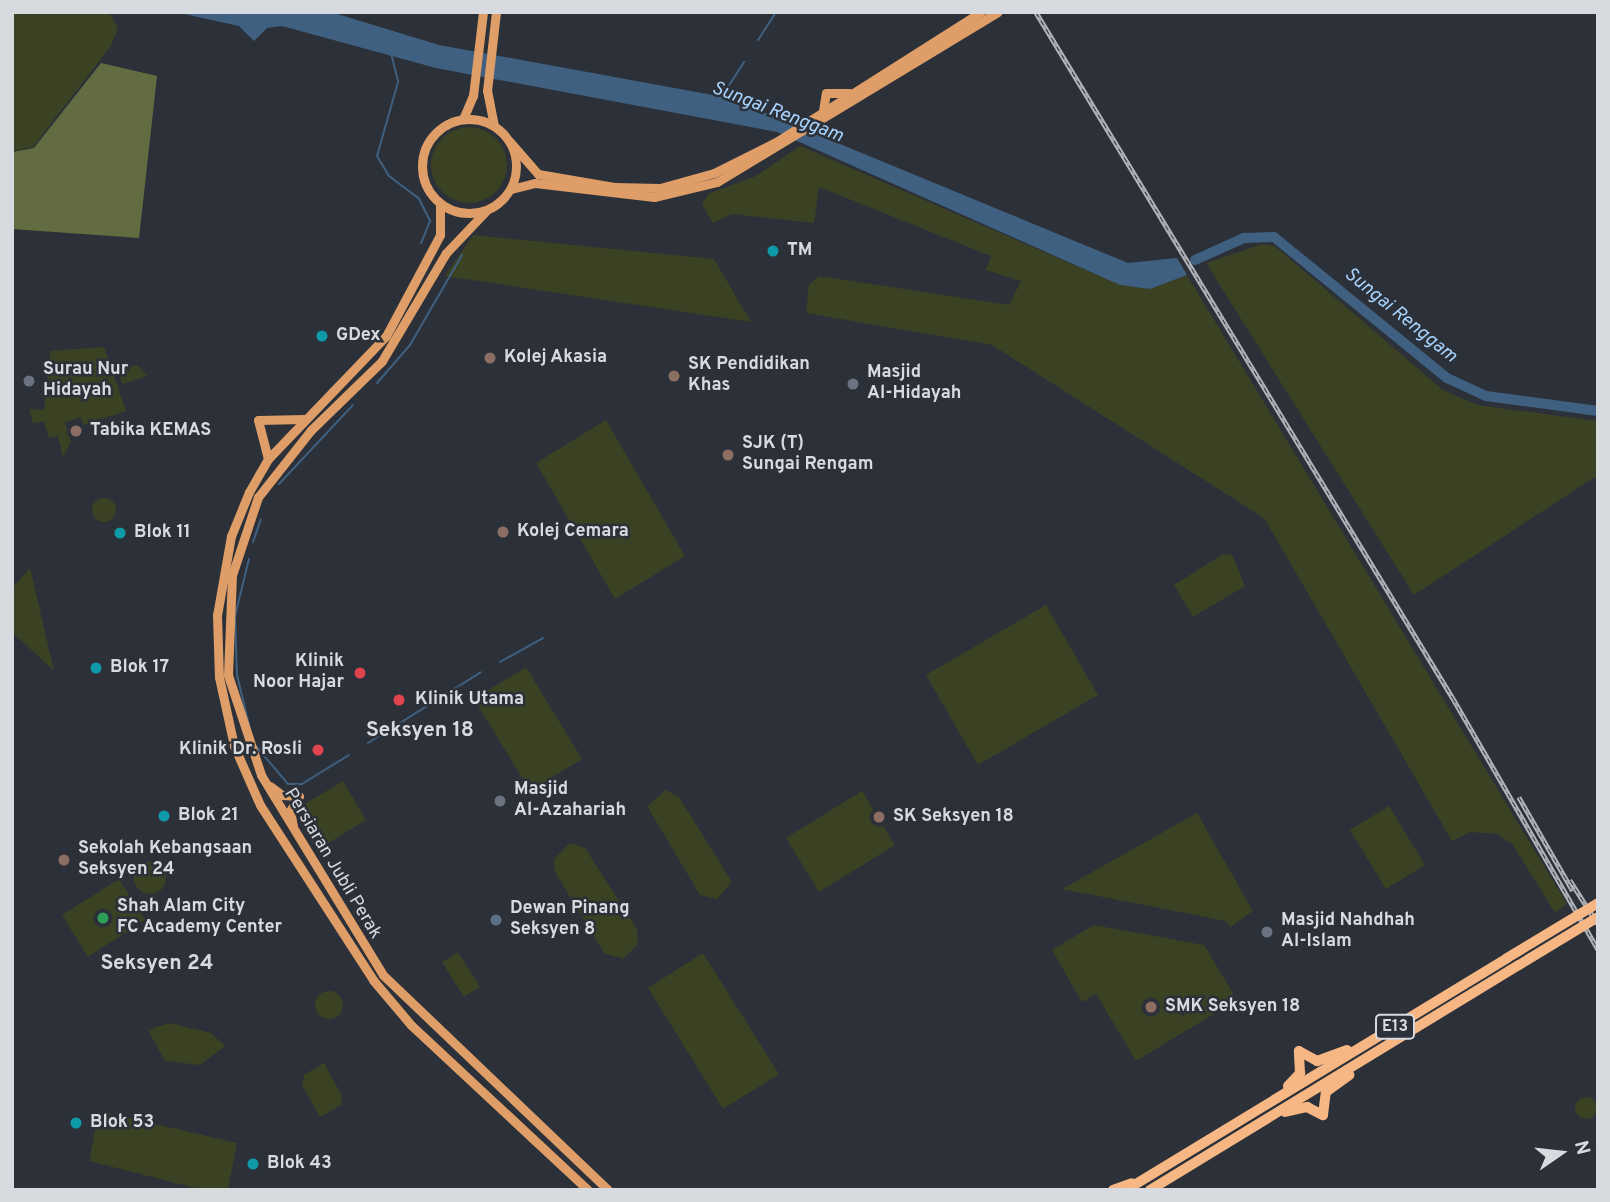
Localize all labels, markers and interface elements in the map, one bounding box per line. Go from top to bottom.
water label: Sungai Renggam [708,77,846,149]
place label: TM [787,240,812,262]
marker: TM [765,243,781,259]
water label: Sungai Renggam [1339,263,1461,369]
place label: GDex [336,325,381,347]
marker: GDex [314,328,330,344]
place label: Kolej Akasia [504,347,608,369]
marker: Kolej Akasia [482,350,498,366]
place label: SK Pendidikan Khas [688,355,810,398]
place label: Surau Nur Hidayah [43,360,128,402]
place label: Masjid Al-Hidayah [867,363,961,406]
marker: SK Pendidikan Khas [666,368,682,384]
marker: Surau Nur Hidayah [21,373,37,389]
marker: Masjid Al-Hidayah [845,376,861,392]
place label: Tabika KEMAS [90,420,211,442]
marker: Tabika KEMAS [68,423,84,439]
place label: SJK (T) Sungai Rengam [742,434,873,476]
marker: SJK (T) Sungai Rengam [720,447,736,463]
place label: Kolej Cemara [517,521,629,543]
place label: Blok 11 [134,522,191,544]
marker: Kolej Cemara [495,524,511,540]
marker: Blok 11 [112,525,128,541]
place label: Klinik Noor Hajar [253,652,344,694]
place label: Blok 17 [110,657,169,679]
marker: Blok 17 [88,660,104,676]
marker: Klinik Noor Hajar [350,663,370,683]
place label: Klinik Utama [415,689,524,711]
marker: Klinik Utama [389,690,409,710]
district label: Seksyen 18 [366,718,474,744]
place label: Klinik Dr. Rosli [179,739,302,761]
marker: Klinik Dr. Rosli [308,740,328,760]
place label: Masjid Al-Azahariah [514,780,626,822]
street label: Persiaran Jubli Perak [278,785,386,943]
marker: Masjid Al-Azahariah [492,793,508,809]
place label: Blok 21 [178,805,239,827]
place label: SK Seksyen 18 [893,806,1014,828]
marker: Blok 21 [156,808,172,824]
marker: SK Seksyen 18 [871,809,887,825]
place label: Sekolah Kebangsaan Seksyen 24 [78,839,252,882]
marker: Sekolah Kebangsaan Seksyen 24 [56,852,72,868]
place label: Shah Alam City FC Academy Center [117,897,283,940]
place label: Dewan Pinang Seksyen 8 [510,899,630,942]
marker: Shah Alam City FC Academy Center [95,910,111,926]
place label: Masjid Nahdhah Al-Islam [1281,911,1415,954]
marker: Dewan Pinang Seksyen 8 [488,912,504,928]
marker: Masjid Nahdhah Al-Islam [1259,924,1275,940]
district label: Seksyen 24 [101,951,213,977]
place label: SMK Seksyen 18 [1165,996,1300,1018]
marker: SMK Seksyen 18 [1143,999,1159,1015]
road number: E13 [1374,1015,1416,1040]
place label: Blok 53 [90,1112,154,1134]
marker: Blok 53 [68,1115,84,1131]
north arrow [1526,1118,1596,1188]
text: N [1568,1138,1595,1157]
place label: Blok 43 [267,1153,332,1175]
marker: Blok 43 [245,1156,261,1172]

